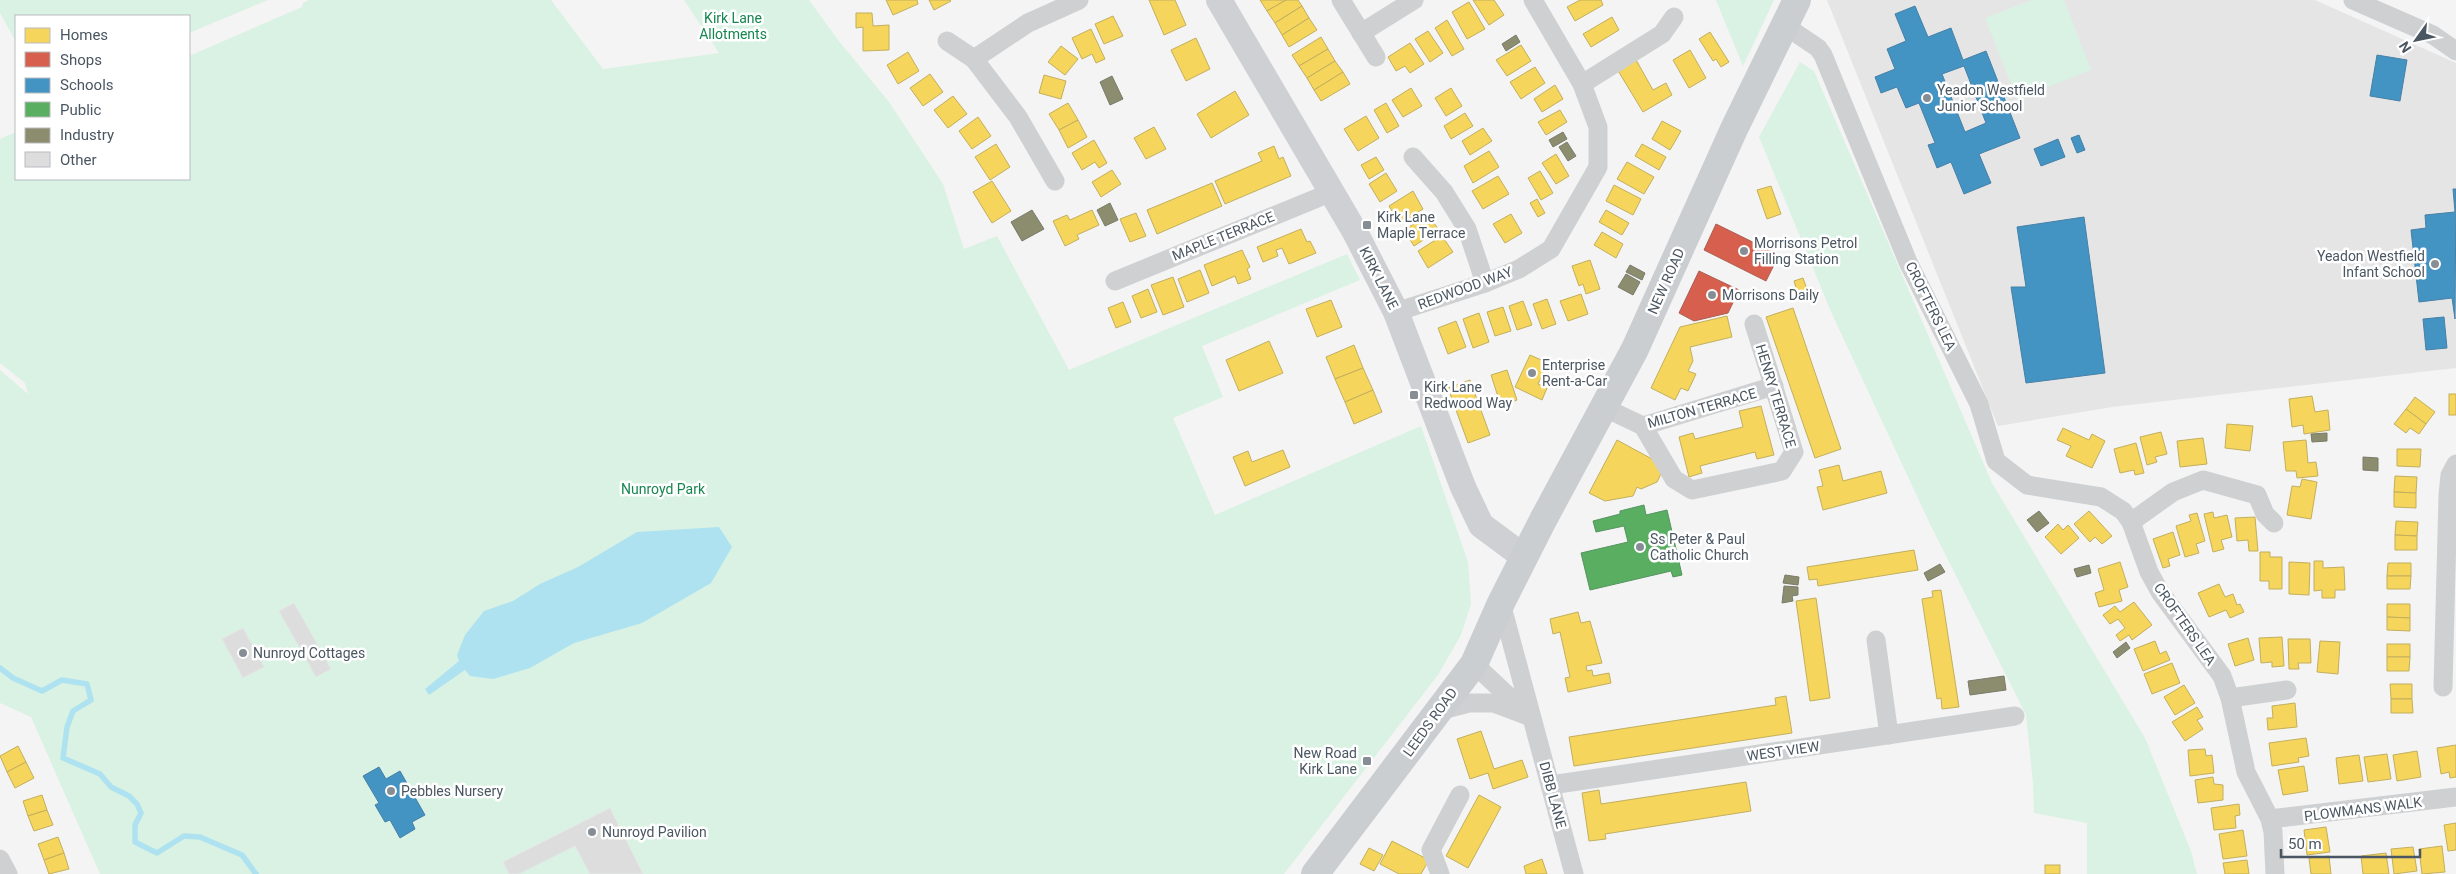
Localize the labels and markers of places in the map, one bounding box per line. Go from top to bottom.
place label: Yeadon Westfield Junior School [1937,82,2045,114]
marker: Yeadon Westfield Junior School [1921,92,1933,104]
place label: Kirk Lane Maple Terrace [1377,209,1465,241]
marker: Kirk Lane Maple Terrace [1361,219,1373,231]
place label: Morrisons Petrol Filling Station [1754,235,1857,267]
marker: Morrisons Petrol Filling Station [1738,245,1750,257]
place label: Yeadon Westfield Infant School [2317,248,2425,280]
marker: Yeadon Westfield Infant School [2429,258,2441,270]
place label: Morrisons Daily [1722,287,1819,303]
marker: Morrisons Daily [1706,289,1718,301]
place label: Enterprise Rent-a-Car [1542,357,1607,389]
marker: Enterprise Rent-a-Car [1526,367,1538,379]
place label: Kirk Lane Redwood Way [1424,379,1513,411]
marker: Kirk Lane Redwood Way [1408,389,1420,401]
place label: Ss Peter & Paul Catholic Church [1650,531,1749,563]
marker: Ss Peter & Paul Catholic Church [1634,541,1646,553]
place label: Nunroyd Cottages [253,645,365,661]
marker: Nunroyd Cottages [237,647,249,659]
place label: New Road Kirk Lane [1293,745,1357,777]
marker: New Road Kirk Lane [1361,755,1373,767]
place label: Pebbles Nursery [401,783,503,799]
marker: Pebbles Nursery [385,785,397,797]
place label: Nunroyd Pavilion [602,824,707,840]
marker: Nunroyd Pavilion [586,826,598,838]

